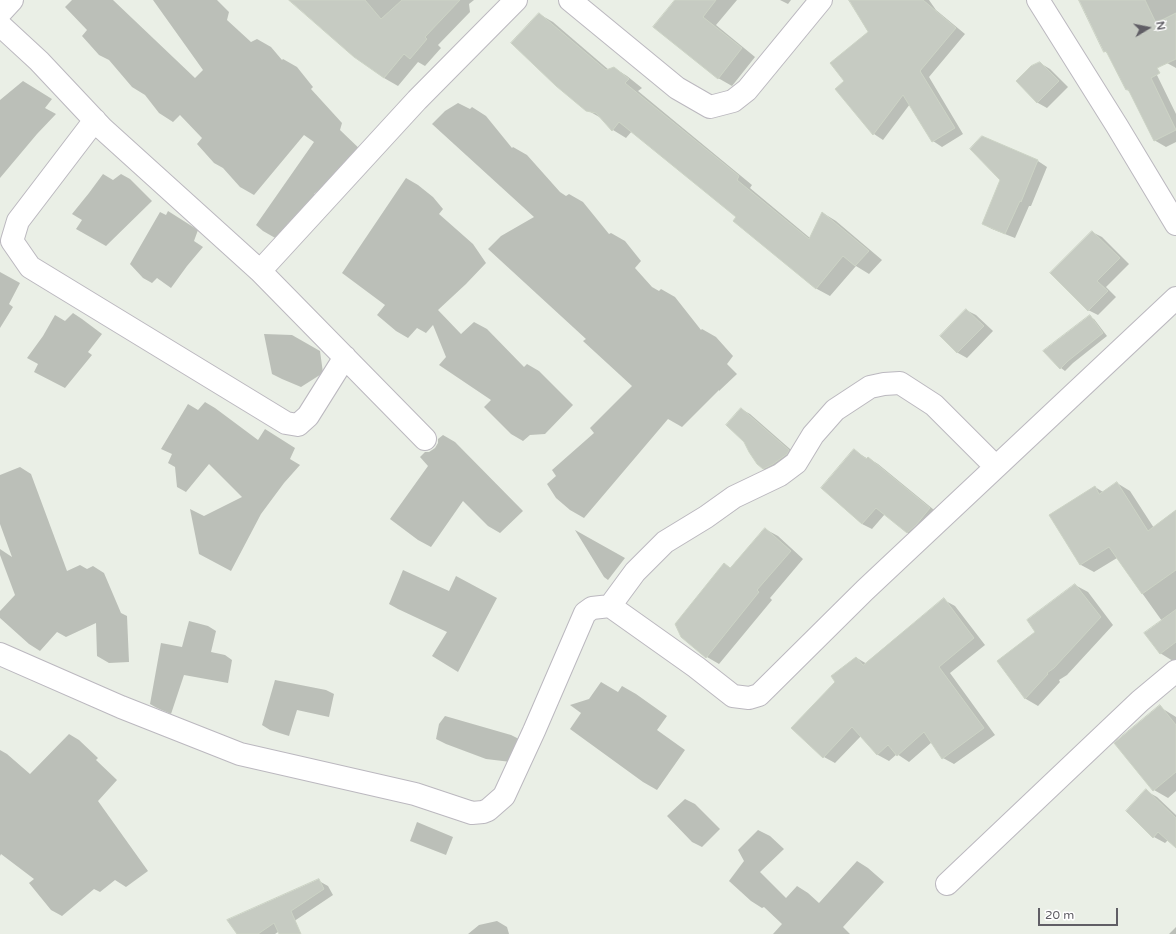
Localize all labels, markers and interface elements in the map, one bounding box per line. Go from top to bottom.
north arrow [1128,8,1168,48]
text: N [1153,20,1167,31]
scale bar [1040,900,1120,926]
text: 20 m [1045,908,1074,922]

